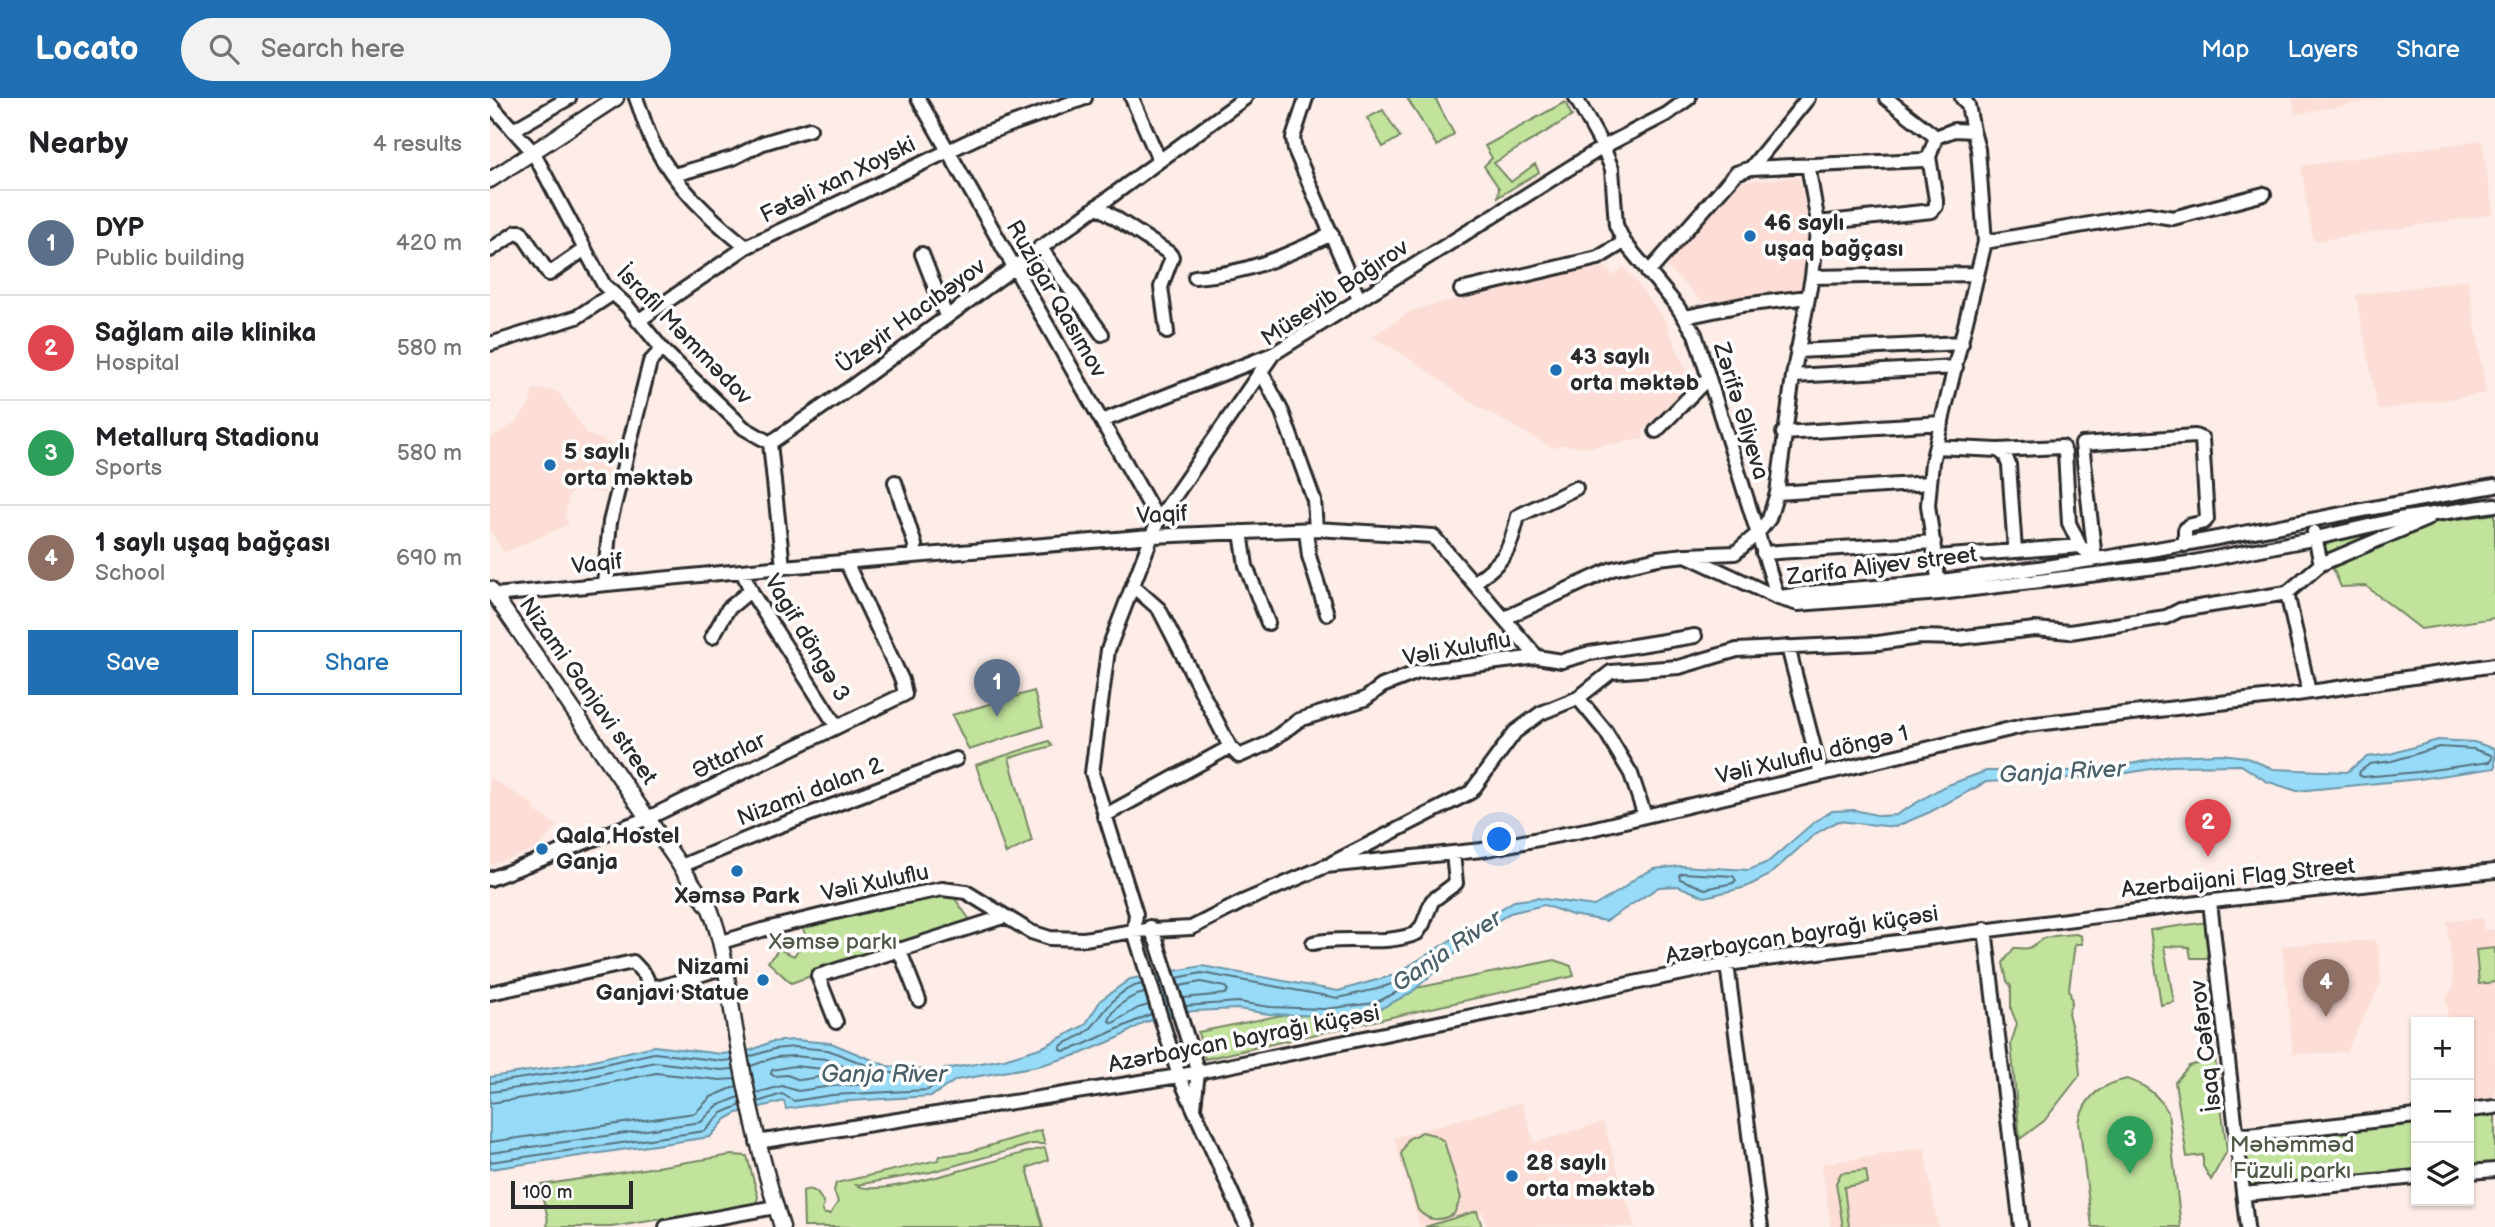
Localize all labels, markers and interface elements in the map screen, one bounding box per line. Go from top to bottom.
search box [181,18,671,81]
text: Locato [35,29,139,69]
icon: search [205,30,243,68]
text: Search here [261,34,405,65]
text: Map [2201,35,2249,64]
text: Layers [2287,35,2358,64]
text: Share [2396,35,2460,64]
text: Nearby [28,126,128,162]
text: 4 results [373,130,462,158]
street label: Fətəli xan Xoyski [756,130,920,230]
place label: 46 saylı uşaq bağçası [1764,209,1903,263]
text: DYP [95,213,144,244]
street label: Ruzigar Qasımov [1000,215,1113,384]
marker: 46 saylı uşaq bağçası [1742,228,1758,244]
text: 1 [46,229,56,257]
text: 420 m [396,229,462,257]
street label: Müseyib Bağırov [1256,233,1415,353]
text: Public building [95,244,245,272]
street label: Üzeyir Hacıbəyov [831,252,992,380]
street label: İsrafil Məmmədov [610,259,759,411]
text: Sağlam ailə klinika [95,318,316,349]
text: 2 [44,334,58,362]
text: 580 m [397,334,462,362]
street label: Zərifə Əliyeva [1707,338,1775,483]
place label: 43 saylı orta məktəb [1570,343,1700,397]
text: Hospital [95,349,180,377]
marker: 43 saylı orta məktəb [1548,362,1564,378]
text: Metallurq Stadionu [95,423,319,454]
place label: 5 saylı orta məktəb [564,438,694,492]
text: 3 [44,439,58,467]
text: 580 m [397,439,462,467]
text: Sports [95,454,162,482]
marker: 5 saylı orta məktəb [542,457,558,473]
street label: Vaqif [1136,500,1188,530]
text: 1 saylı uşaq bağçası [95,528,330,559]
street label: Zarifa Aliyev street [1784,540,1979,592]
text: 4 [44,544,58,572]
text: 690 m [396,544,462,572]
street label: Vaqif [570,547,624,581]
text: School [95,559,165,587]
street label: Vagif döngə 3 [758,569,856,707]
street label: Nizami Ganjavi street [513,592,663,790]
street label: Vəli Xuluflu [1401,626,1513,672]
button: Save [28,630,238,695]
button: Share [252,630,462,695]
pin: 1 [974,659,1020,717]
street label: Vəli Xuluflu döngə 1 [1713,719,1911,791]
street label: Əttarlar [688,726,771,786]
street label: Nizami dalan 2 [733,751,887,833]
water label: Ganja River [1998,754,2128,790]
pin: 2 [2185,799,2231,857]
place label: Qala Hostel Ganja [556,822,680,876]
your location [1482,822,1516,856]
marker: Qala Hostel Ganja [534,841,550,857]
street label: Azerbaijani Flag Street [2120,852,2356,904]
street label: Vəli Xuluflu [819,858,931,908]
marker: Xəmsə Park [729,863,745,879]
place label: Xəmsə Park [674,882,800,910]
street label: Azərbaycan bayrağı küçəsi [1663,900,1941,970]
water label: Ganja River [1387,902,1509,998]
park label: Xəmsə parkı [768,928,897,956]
place label: Nizami Ganjavi Statue [596,953,749,1007]
pin: 4 [2303,959,2349,1017]
marker: Nizami Ganjavi Statue [755,972,771,988]
street label: İsaq Cəfərov [2184,978,2228,1114]
street label: Azərbaycan bayrağı küçəsi [1106,999,1382,1079]
map controls [2411,1017,2474,1206]
button: + [2411,1017,2474,1080]
water label: Ganja River [821,1060,949,1089]
button: − [2411,1080,2474,1143]
pin: 3 [2107,1116,2153,1174]
park label: Məhəmməd Füzuli parkı [2230,1131,2354,1185]
button: layers [2411,1143,2474,1206]
place label: 28 saylı orta məktəb [1526,1149,1656,1203]
marker: 28 saylı orta məktəb [1504,1168,1520,1184]
scale bar [511,1178,634,1210]
text: 100 m [522,1181,573,1204]

